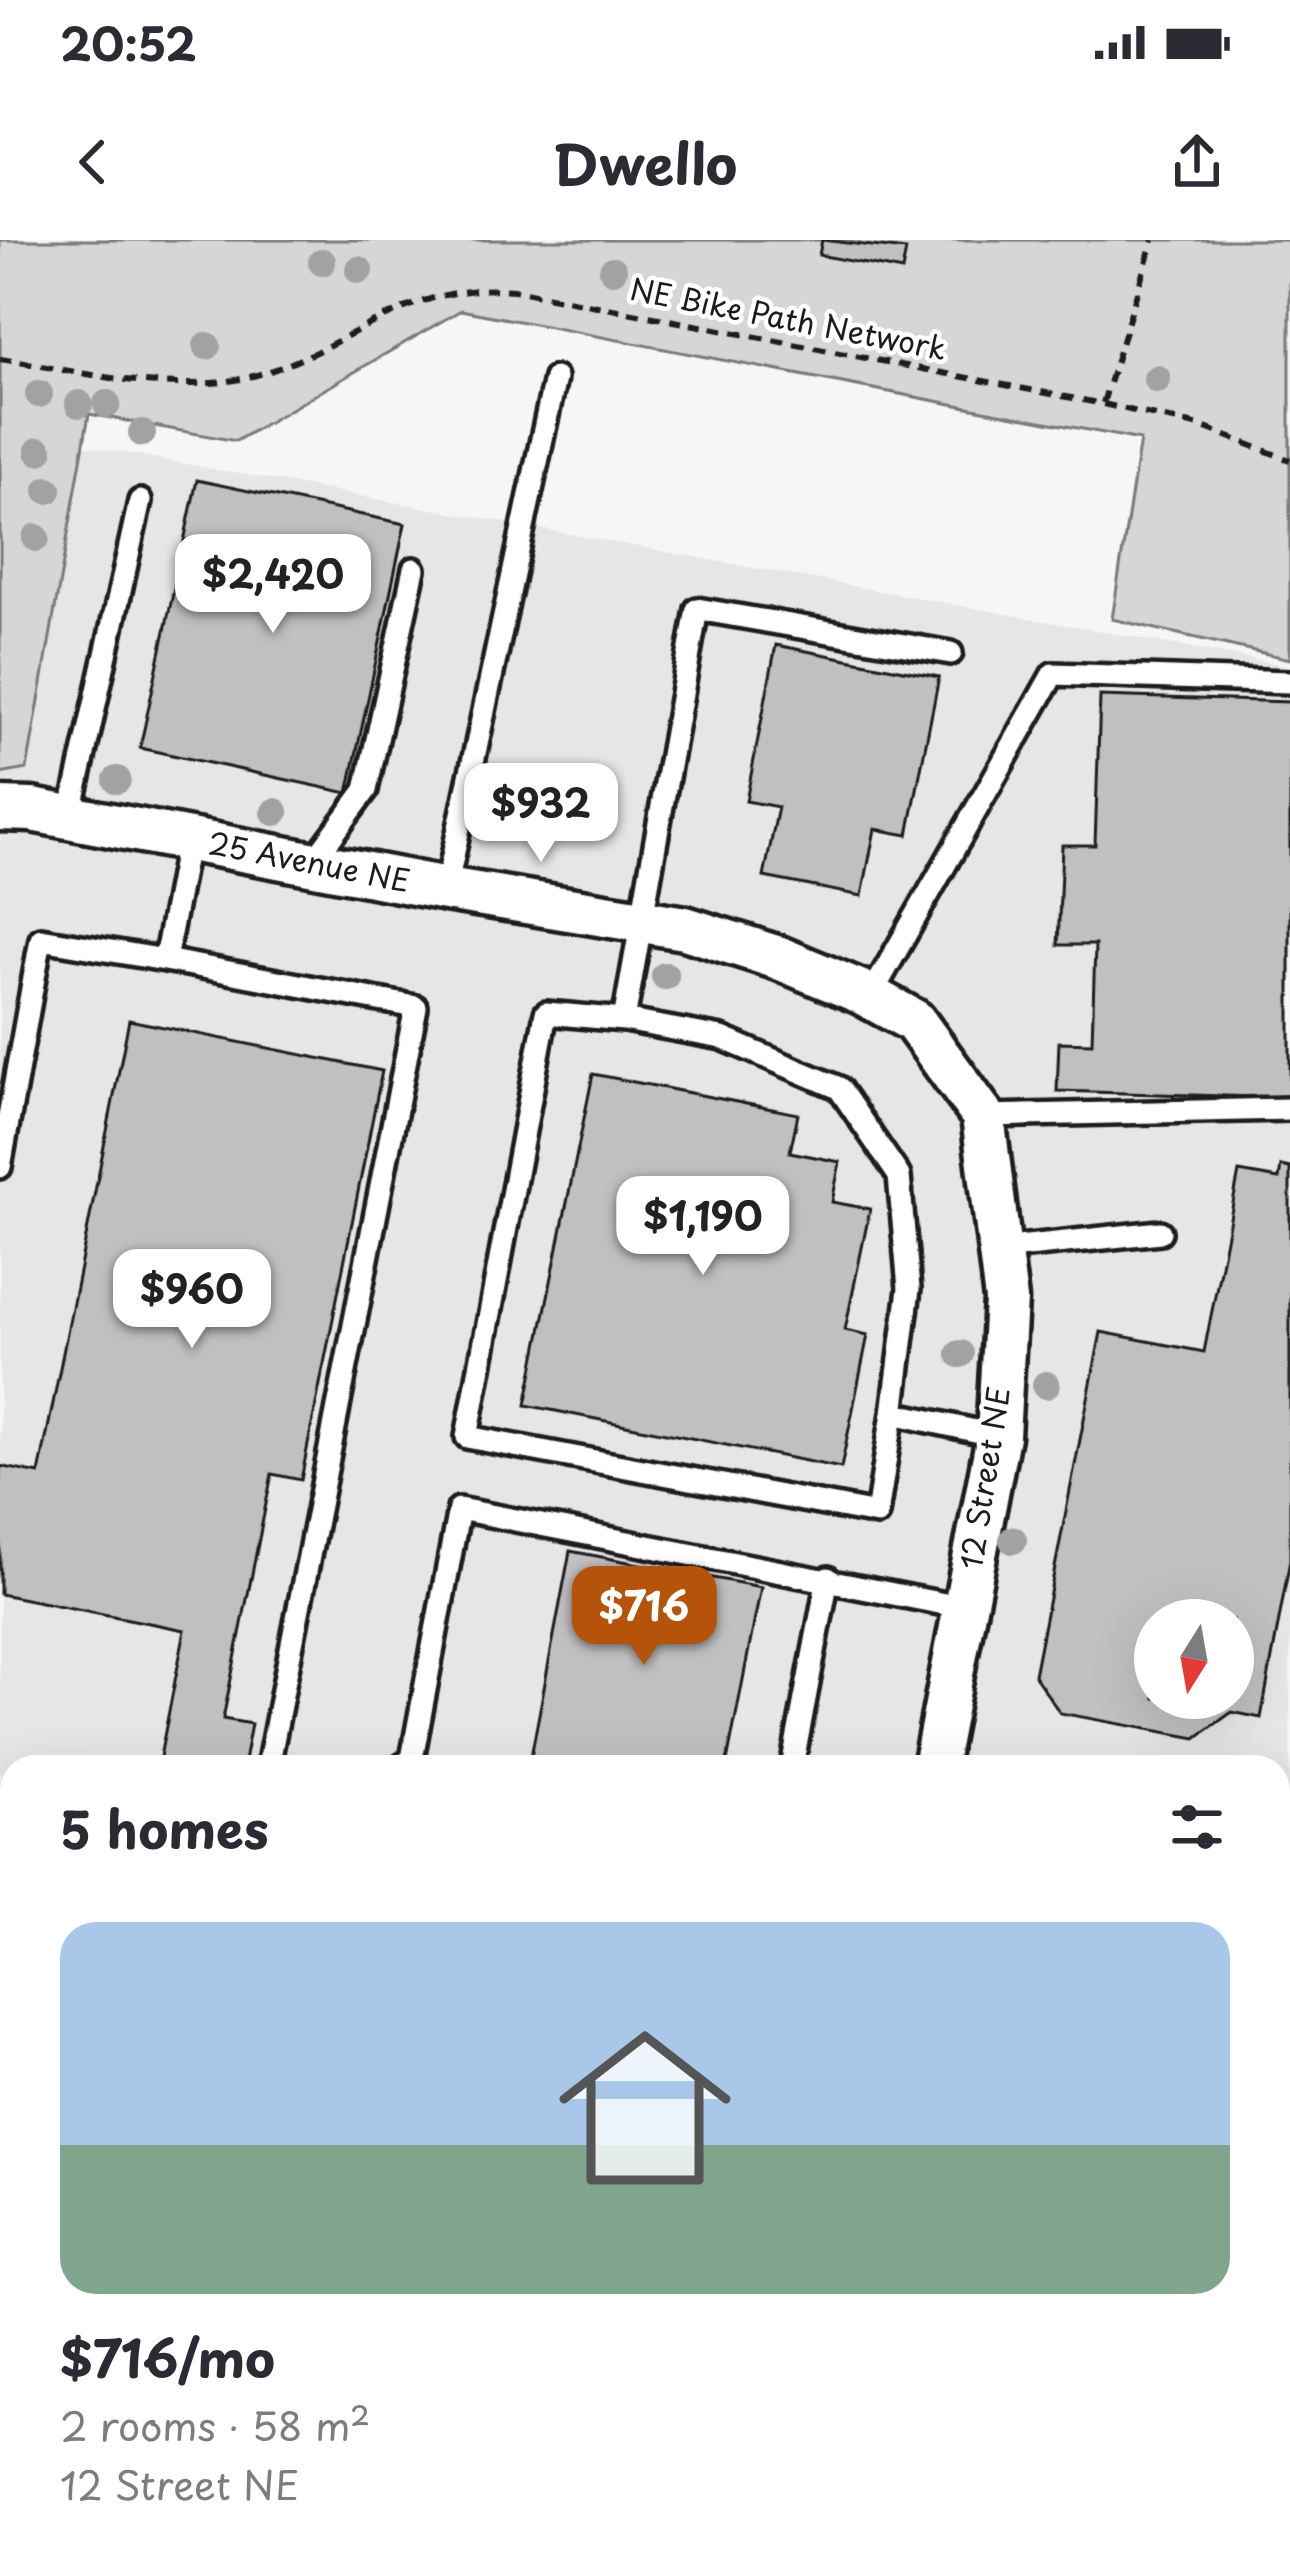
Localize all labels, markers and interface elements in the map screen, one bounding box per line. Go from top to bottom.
text: 20:52 [60,8,196,76]
text: Dwello [553,122,737,203]
icon: back [60,129,126,195]
icon: share [1164,129,1230,195]
street label: NE Bike Path Network [627,265,950,370]
pin: $2,420 [175,534,371,636]
text: $2,420 [202,543,344,602]
pin: $932 [470,763,612,865]
text: $932 [491,772,591,831]
street label: 25 Avenue NE [205,819,414,902]
pin: $1,190 [605,1176,801,1278]
text: $1,190 [643,1185,763,1244]
pin: $960 [121,1249,263,1351]
text: $960 [140,1258,244,1317]
street label: 12 Street NE [947,1383,1020,1572]
pin: $716 [573,1566,715,1668]
text: $716 [599,1575,689,1634]
north arrow [1134,1599,1254,1719]
map controls [1134,1599,1254,1719]
text: 5 homes [60,1789,269,1866]
icon: filters [1164,1794,1230,1860]
icon: home [537,2000,753,2216]
text: $716/mo [60,2318,275,2395]
text: 2 rooms · 58 m² [60,2395,370,2454]
text: 12 Street NE [60,2454,299,2513]

